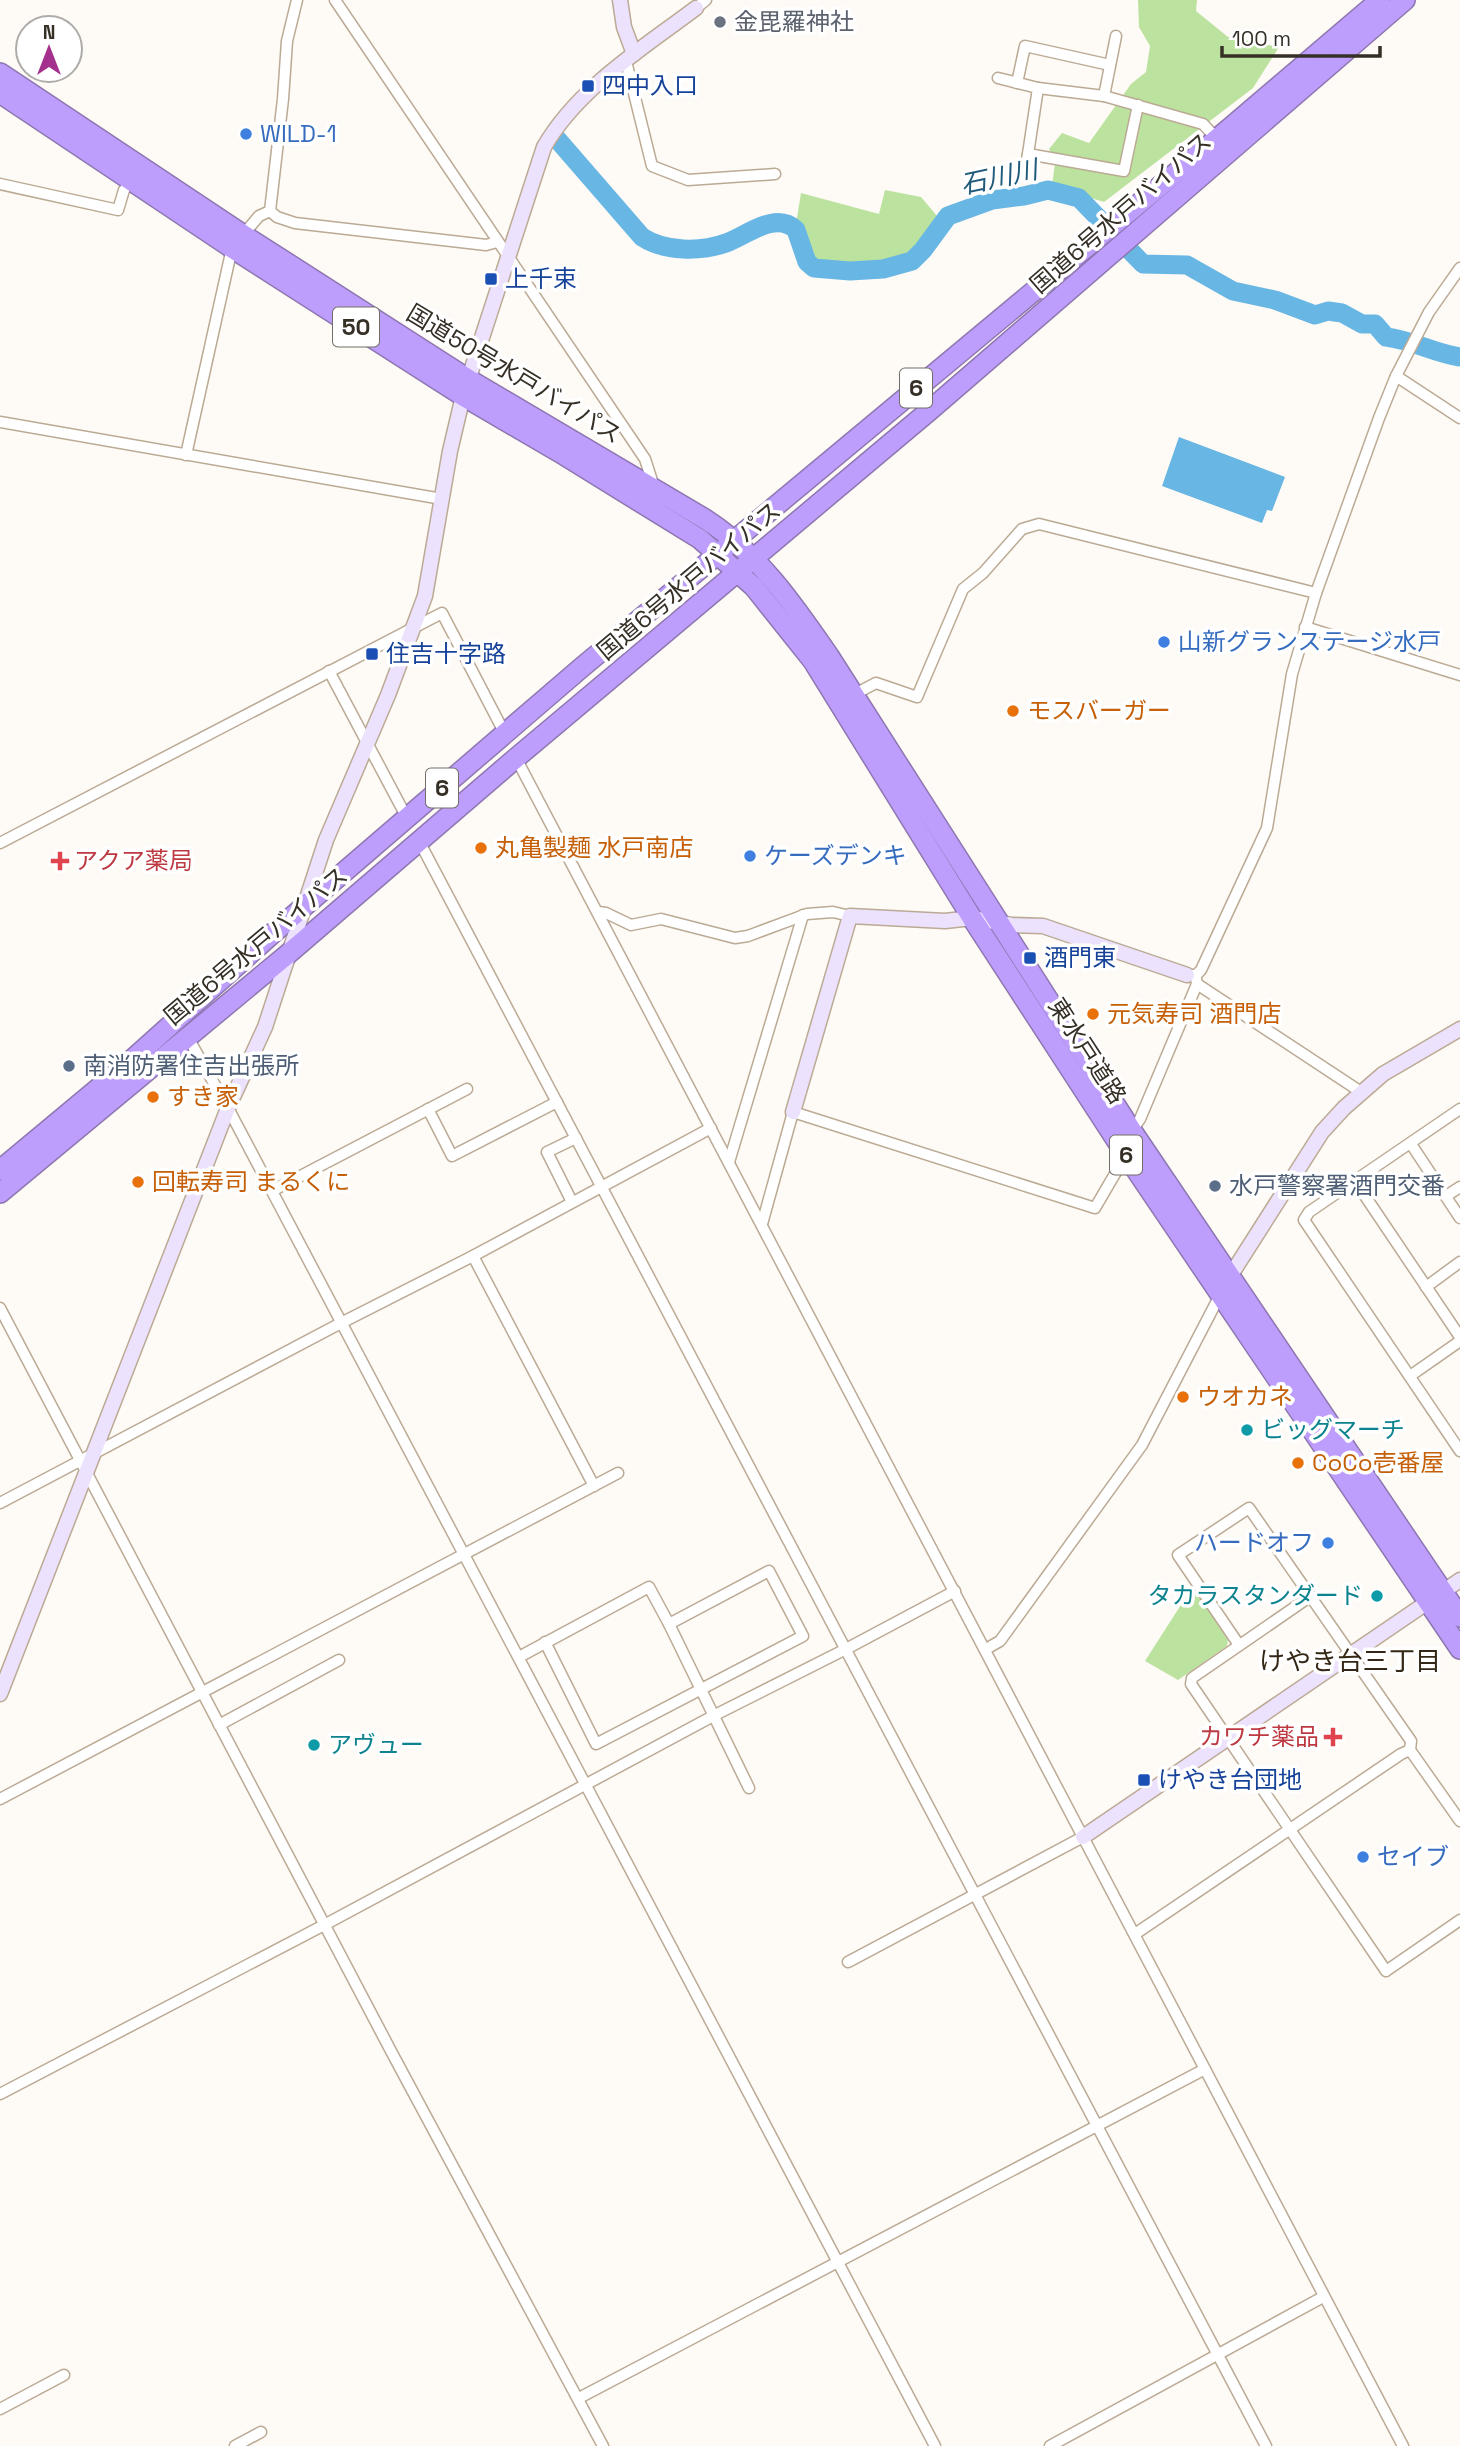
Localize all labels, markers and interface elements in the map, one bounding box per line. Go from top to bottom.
place label: 金毘羅神社 [734,6,854,37]
north arrow [14,14,84,84]
marker: 金毘羅神社 [712,14,728,30]
scale bar [1222,14,1380,58]
text: N [43,20,55,45]
text: 100 m [1232,25,1291,52]
place label: 四中入口 [602,70,698,101]
marker: 四中入口 [580,78,596,94]
place label: WILD-1 [260,118,337,149]
street label: 国道6号水戸バイパス [1024,125,1218,300]
marker: WILD-1 [238,126,254,142]
water label: 石川川 [957,152,1044,202]
place label: 上千束 [505,263,577,294]
marker: 上千束 [483,271,499,287]
street label: 国道50号水戸バイパス [401,297,627,450]
road number: 50 [333,308,379,346]
road number: 6 [900,368,932,408]
street label: 国道6号水戸バイパス [591,495,787,666]
place label: 山新グランステージ水戸 [1178,626,1441,657]
marker: 山新グランステージ水戸 [1156,634,1172,650]
place label: 住吉十字路 [386,638,506,669]
marker: 住吉十字路 [364,646,380,662]
place label: モスバーガー [1027,695,1171,726]
marker: モスバーガー [1005,703,1021,719]
road number: 6 [426,768,458,808]
place label: 丸亀製麺 水戸南店 [495,832,693,863]
marker: 丸亀製麺 水戸南店 [473,840,489,856]
place label: ケーズデンキ [764,840,907,871]
place label: アクア薬局 [74,845,193,876]
marker: ケーズデンキ [742,848,758,864]
marker: アクア薬局 [52,853,68,869]
street label: 国道6号水戸バイパス [158,860,354,1031]
place label: 酒門東 [1044,942,1116,973]
marker: 酒門東 [1022,950,1038,966]
street label: 東水戸道路 [1042,992,1133,1109]
place label: 元気寿司 酒門店 [1107,998,1281,1029]
marker: 元気寿司 酒門店 [1085,1006,1101,1022]
place label: 南消防署住吉出張所 [83,1050,299,1081]
marker: 南消防署住吉出張所 [61,1058,77,1074]
place label: すき家 [167,1081,239,1112]
marker: すき家 [145,1089,161,1105]
road number: 6 [1110,1136,1142,1174]
place label: 回転寿司 まるくに [152,1166,350,1197]
place label: 水戸警察署酒門交番 [1229,1170,1445,1201]
marker: 回転寿司 まるくに [130,1174,146,1190]
marker: 水戸警察署酒門交番 [1207,1178,1223,1194]
place label: ウオカネ [1197,1381,1293,1412]
marker: ウオカネ [1175,1389,1191,1405]
place label: ビッグマーチ [1261,1414,1405,1445]
marker: ビッグマーチ [1239,1422,1255,1438]
place label: CoCo壱番屋 [1312,1447,1444,1478]
marker: CoCo壱番屋 [1290,1455,1306,1471]
place label: ハードオフ [1194,1527,1314,1558]
marker: ハードオフ [1320,1535,1336,1551]
place label: タカラスタンダード [1147,1580,1363,1611]
marker: タカラスタンダード [1369,1588,1385,1604]
district label: けやき台三丁目 [1259,1644,1441,1678]
place label: カワチ薬品 [1199,1721,1319,1752]
place label: アヴュー [328,1729,424,1760]
marker: カワチ薬品 [1325,1729,1341,1745]
marker: アヴュー [306,1737,322,1753]
place label: けやき台団地 [1158,1764,1302,1795]
marker: けやき台団地 [1136,1772,1152,1788]
place label: セイブ [1377,1841,1449,1872]
marker: セイブ [1355,1849,1371,1865]

